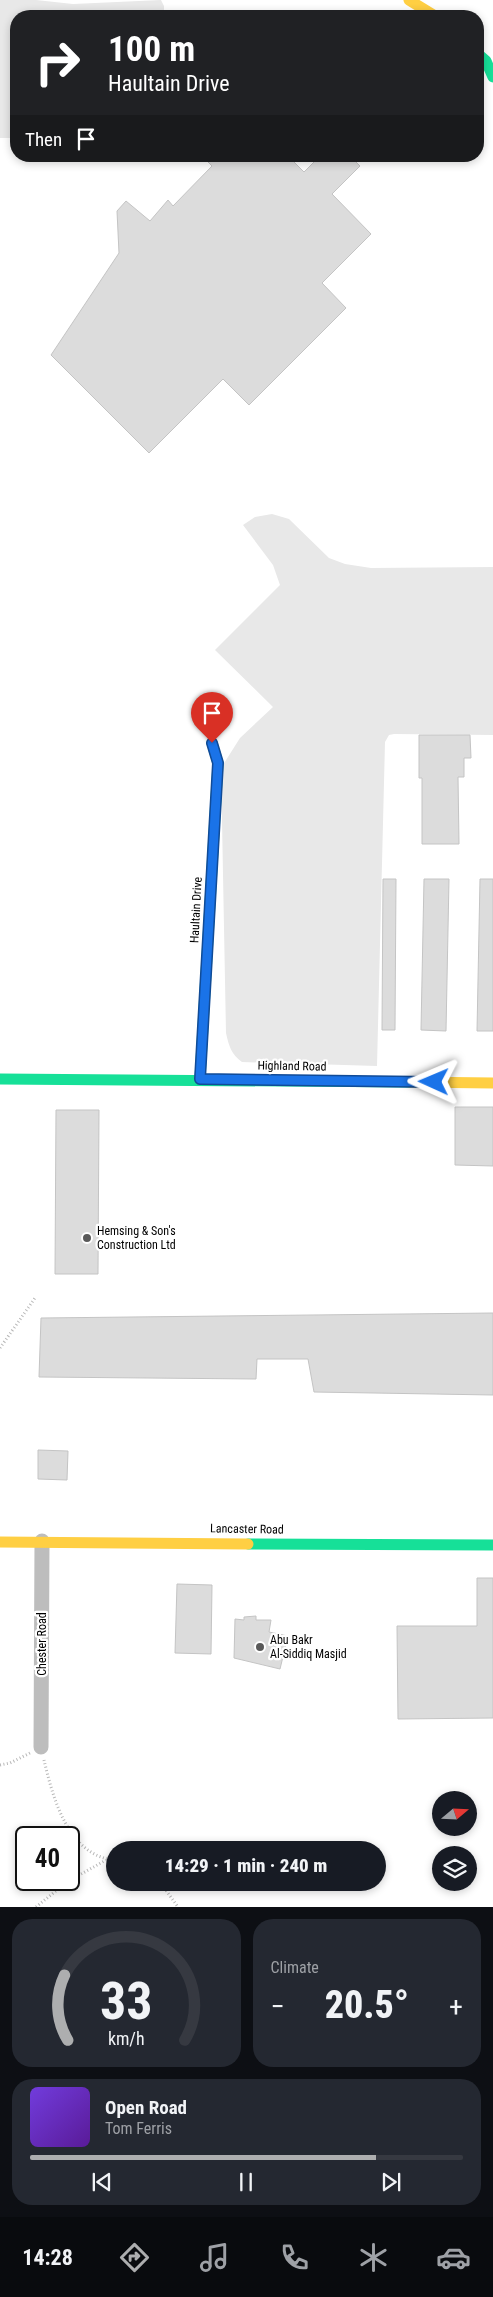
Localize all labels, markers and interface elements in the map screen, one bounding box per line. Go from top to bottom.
text: 100 m [108,29,195,70]
icon: right [25,30,90,95]
text: Haultain Drive [108,71,230,96]
icon: arrive [72,125,100,153]
text: Then [25,128,62,151]
pin [191,692,233,743]
icon: arrive [198,699,226,727]
street label: Haultain Drive [187,876,205,943]
position arrow [407,1055,459,1107]
street label: Highland Road [257,1058,327,1074]
place label: Hemsing & Son's Construction Ltd [97,1224,176,1252]
marker: Hemsing & Son's Construction Ltd [81,1232,93,1244]
street label: Lancaster Road [210,1521,284,1537]
street label: Chester Road [35,1612,49,1676]
place label: Abu Bakr Al-Siddiq Masjid [270,1633,347,1661]
marker: Abu Bakr Al-Siddiq Masjid [254,1641,266,1653]
north arrow [432,1791,478,1836]
map controls [432,1791,477,1891]
speed limit sign: 40 [15,1826,80,1891]
button: layers [432,1846,477,1891]
text: 14:29 · 1 min · 240 m [165,1854,327,1877]
text: Climate [271,1958,319,1977]
text: 33 [100,1971,153,2032]
text: 20.5° [325,1983,409,2027]
text: − [271,1990,285,2023]
text: + [449,1990,463,2023]
text: km/h [108,2028,145,2049]
text: Open Road [105,2096,187,2119]
text: Tom Ferris [105,2119,172,2138]
icon: previous [88,2168,116,2196]
icon: pause [232,2168,260,2196]
icon: next [377,2168,405,2196]
icon: directions [117,2240,152,2275]
icon: music [197,2240,232,2275]
icon: phone [277,2240,312,2275]
icon: climate [356,2240,391,2275]
icon: car [436,2240,471,2275]
text: 14:28 [22,2245,73,2270]

